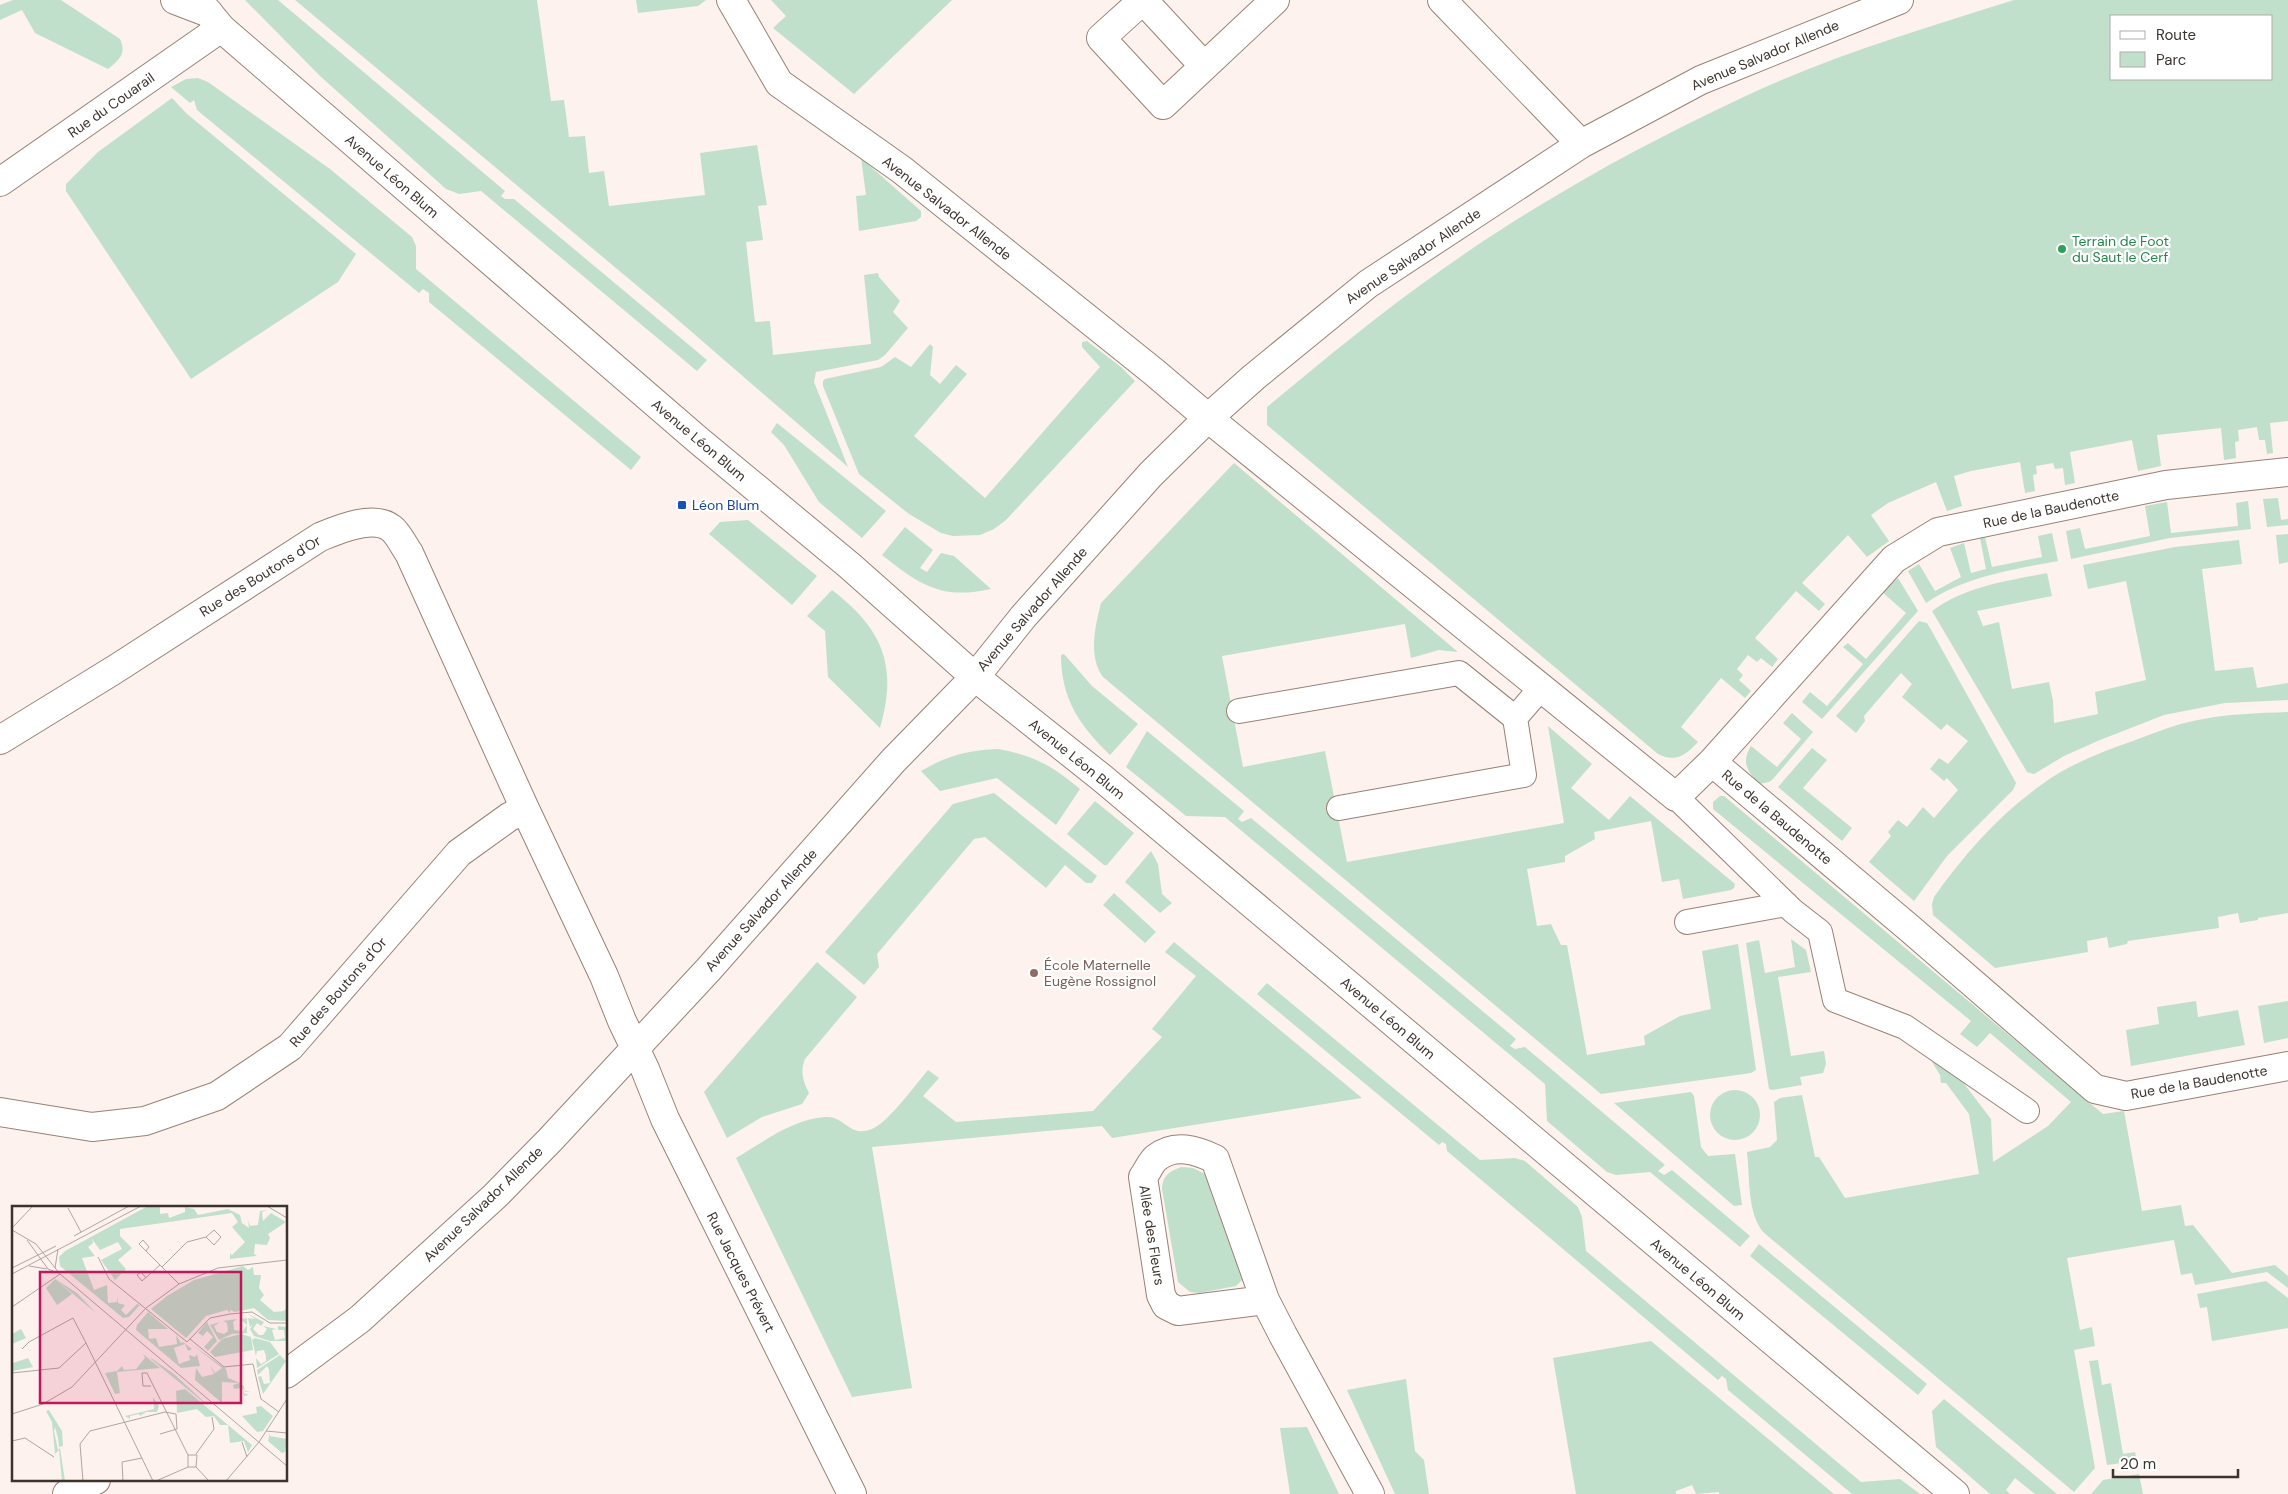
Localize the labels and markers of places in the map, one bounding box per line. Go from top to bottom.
place label: Terrain de Foot du Saut le Cerf [2072,232,2169,266]
marker: Terrain de Foot du Saut le Cerf [2056,243,2068,255]
place label: Léon Blum [692,496,759,514]
marker: Léon Blum [676,499,688,511]
place label: École Maternelle Eugène Rossignol [1044,956,1156,990]
marker: École Maternelle Eugène Rossignol [1028,967,1040,979]

